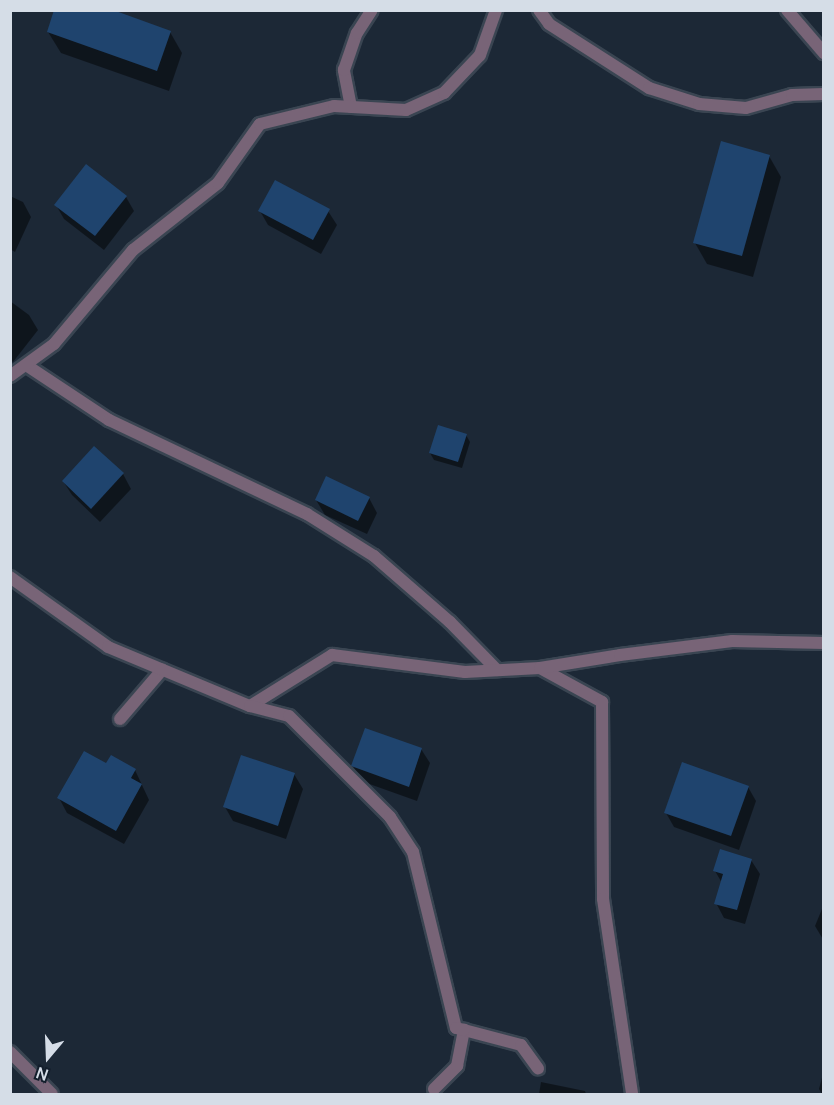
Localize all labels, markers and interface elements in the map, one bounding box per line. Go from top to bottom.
north arrow [18,1027,78,1087]
text: N [33,1062,51,1086]

